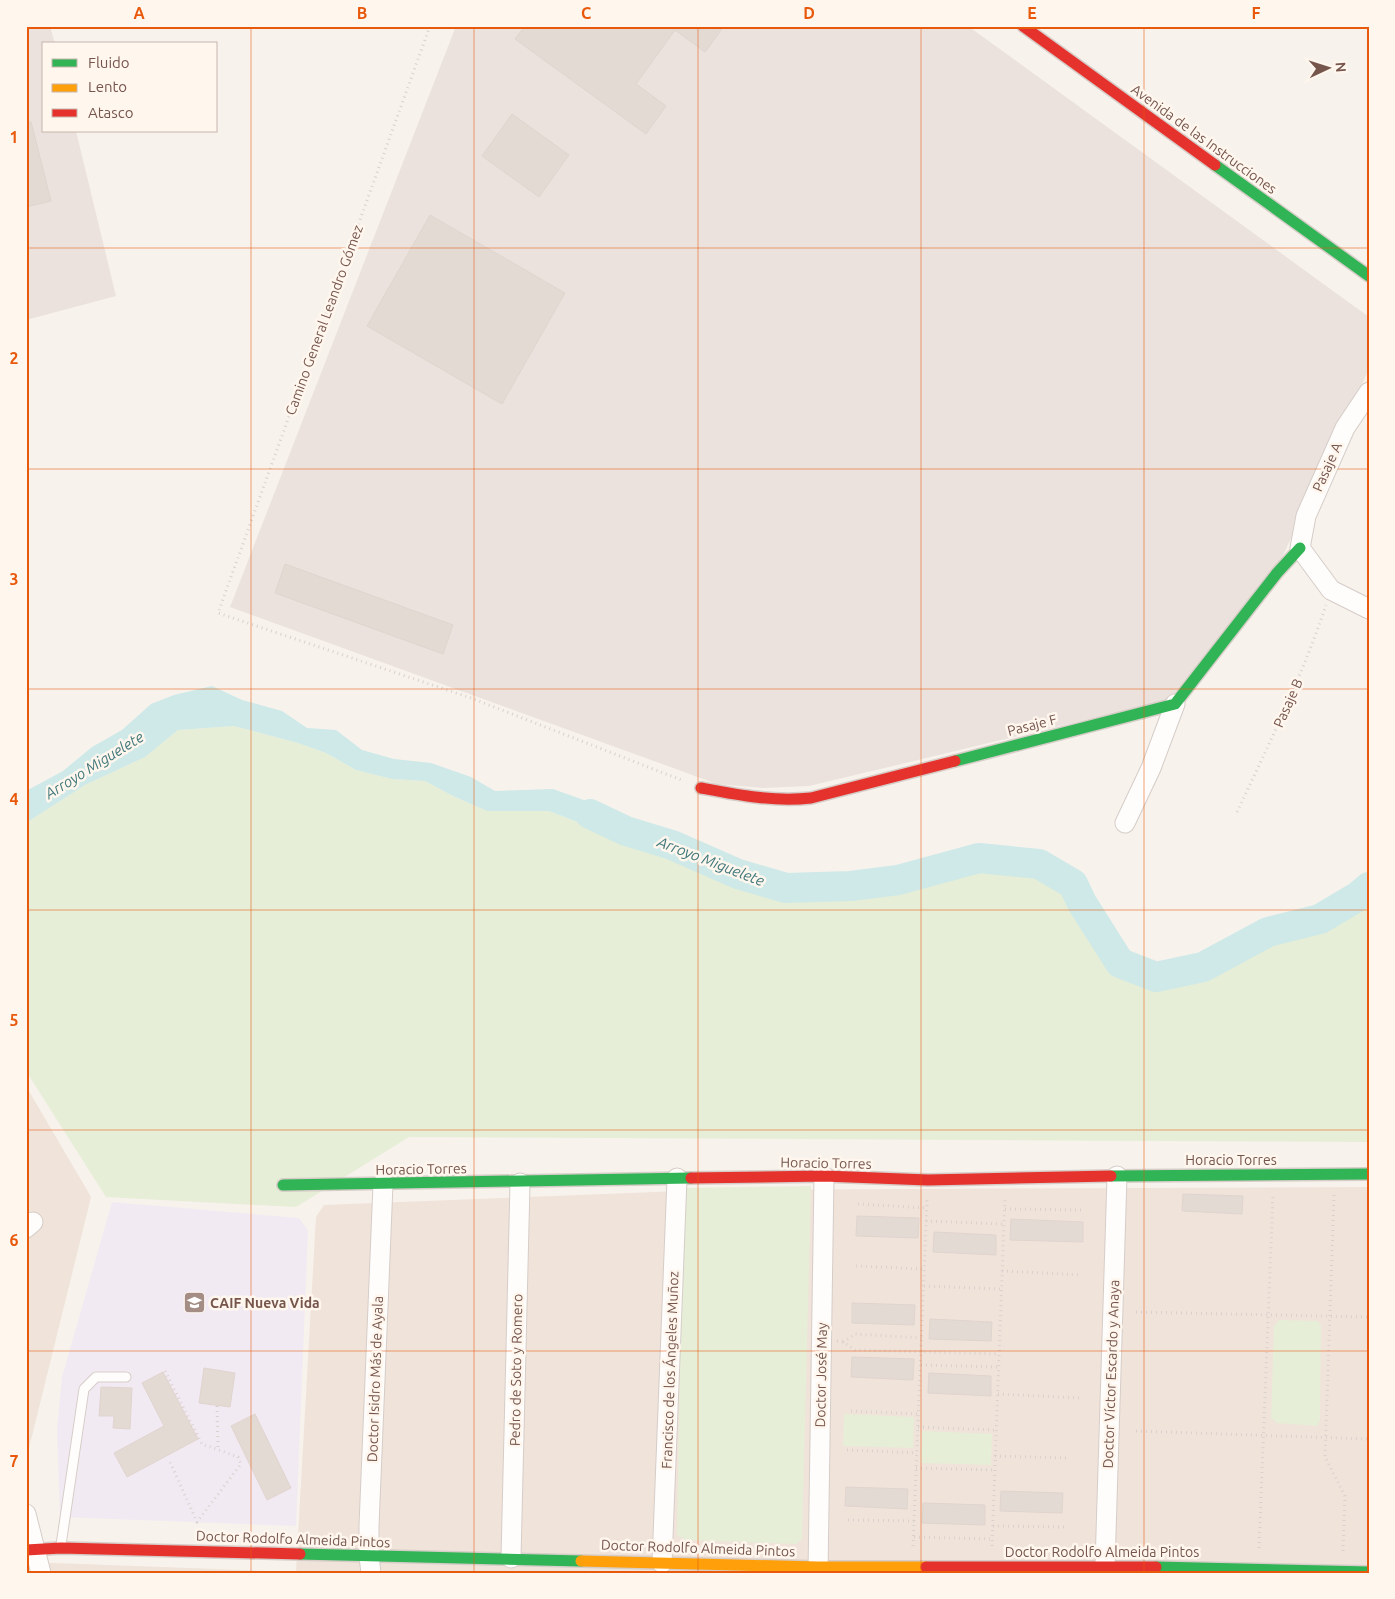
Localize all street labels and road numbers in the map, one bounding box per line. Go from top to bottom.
street label: Avenida de las Instrucciones [1128,81,1280,197]
street label: Camino General Leandro Gómez [282,223,366,417]
street label: Pasaje A [1309,440,1345,494]
street label: Pasaje B [1270,676,1306,730]
street label: Pasaje F [1006,711,1058,739]
street label: Horacio Torres [1185,1152,1277,1168]
street label: Horacio Torres [780,1154,872,1172]
street label: Horacio Torres [375,1160,467,1178]
street label: Francisco de los Ángeles Muñoz [658,1271,681,1469]
street label: Doctor Víctor Escardo y Anaya [1100,1279,1122,1469]
street label: Pedro de Soto y Romero [507,1294,525,1446]
street label: Doctor Isidro Más de Ayala [364,1296,386,1462]
street label: Doctor José May [812,1322,830,1428]
street label: Doctor Rodolfo Almeida Pintos [196,1528,390,1550]
street label: Doctor Rodolfo Almeida Pintos [601,1537,795,1559]
street label: Doctor Rodolfo Almeida Pintos [1005,1544,1199,1560]

